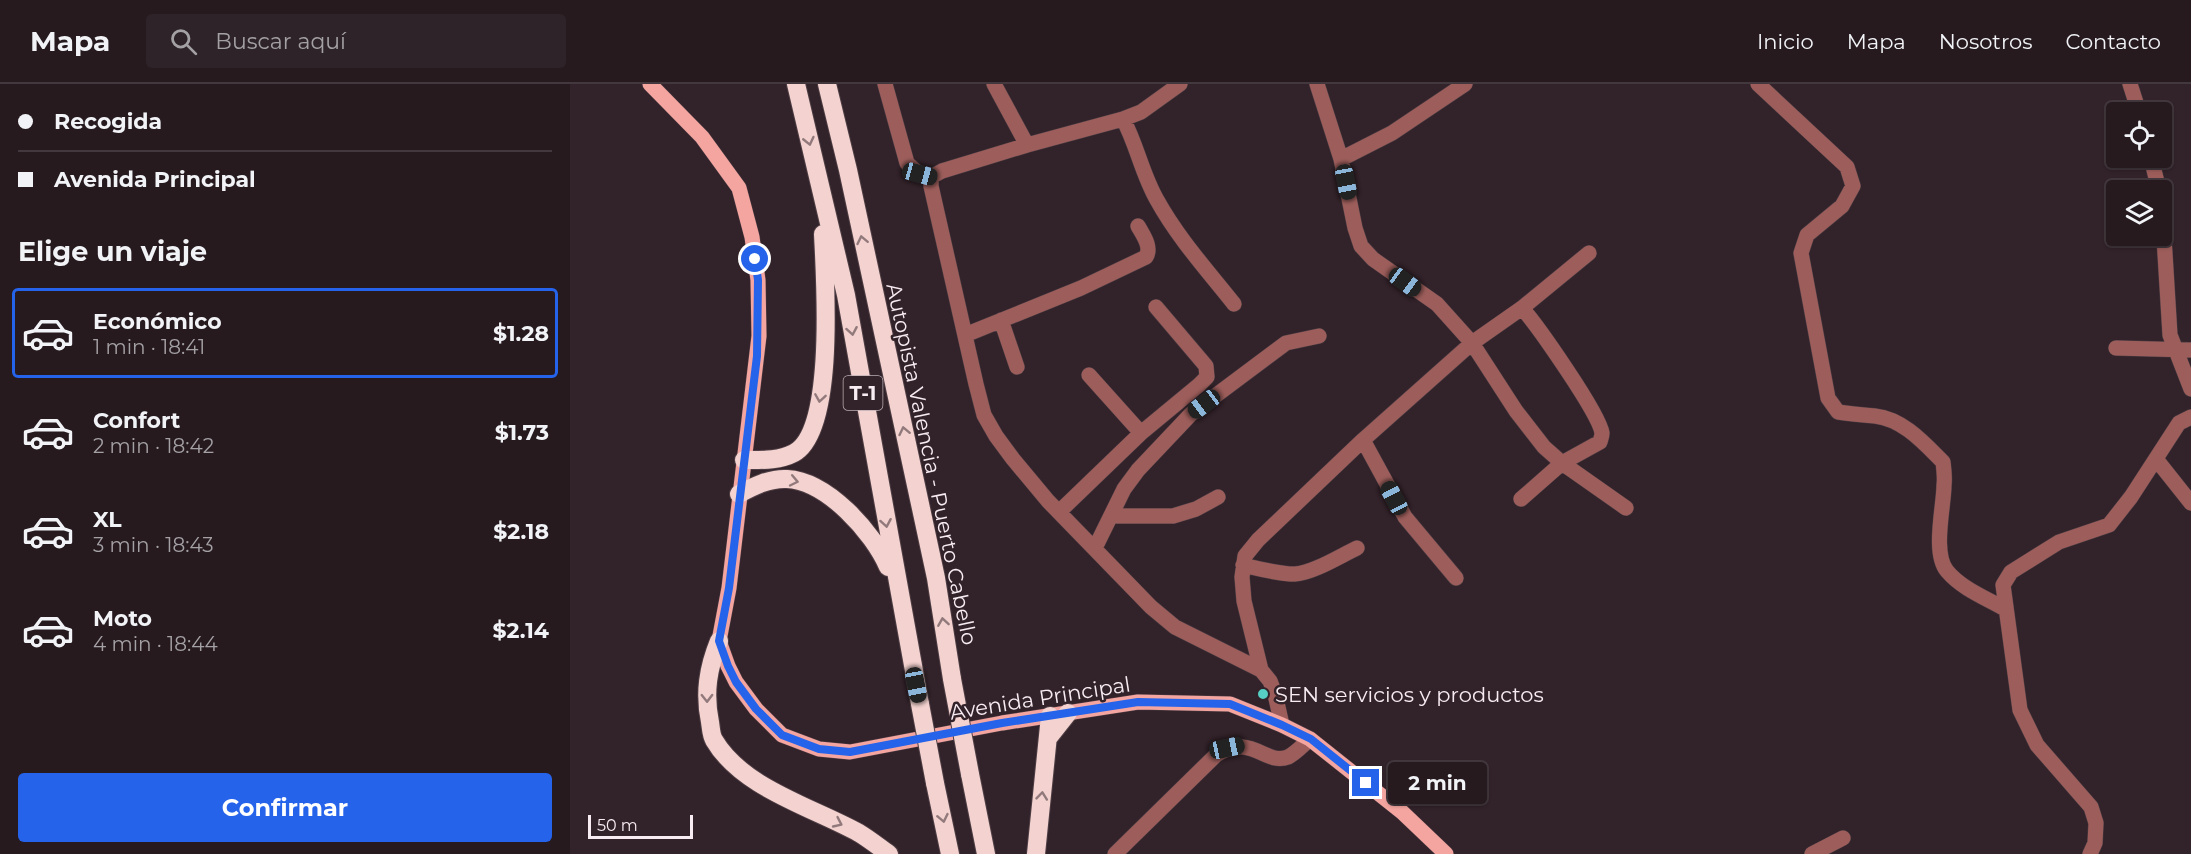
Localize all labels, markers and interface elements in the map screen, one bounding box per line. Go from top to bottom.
search box [146,14,566,68]
text: Mapa [30,24,110,58]
icon: search [167,25,200,58]
text: Buscar aquí [215,28,346,55]
text: Inicio [1757,29,1814,54]
text: Mapa [1847,29,1906,54]
text: Nosotros [1939,29,2032,54]
text: Contacto [2065,29,2161,54]
map controls [2106,102,2172,246]
button: locate [2106,102,2172,168]
text: Recogida [54,108,162,135]
one-way arrow [802,136,815,146]
car [900,161,940,187]
car [1334,163,1358,201]
text: Avenida Principal [54,166,256,193]
button: layers [2106,180,2172,246]
text: Elige un viaje [18,235,207,268]
one-way arrow [856,236,869,246]
route start [741,245,768,272]
car [1385,264,1425,300]
street label: Autopista Valencia - Puerto Cabello [881,281,983,647]
icon: car [21,306,75,360]
text: Económico [93,308,222,335]
text: $1.28 [493,320,549,347]
one-way arrow [845,326,858,336]
text: 1 min · 18:41 [93,335,205,359]
road number: T-1 [844,376,882,410]
car [1184,386,1224,422]
one-way arrow [815,393,827,403]
icon: car [21,405,75,459]
text: Confort [93,407,180,434]
text: $1.73 [495,419,549,446]
one-way arrow [898,426,911,436]
text: 2 min · 18:42 [93,434,214,458]
one-way arrow [789,474,799,487]
car [1378,478,1410,518]
icon: car [21,504,75,558]
text: XL [93,506,122,533]
text: $2.18 [493,518,549,545]
one-way arrow [879,518,892,528]
text: 3 min · 18:43 [93,533,214,557]
icon: car [21,603,75,657]
text: Moto [93,605,152,632]
text: $2.14 [493,617,549,644]
one-way arrow [937,617,950,627]
text: 4 min · 18:44 [93,632,218,656]
car [904,666,928,704]
street label: Avenida Principal [948,671,1132,725]
place label: SEN servicios y productos [1275,682,1544,707]
marker: SEN servicios y productos [1256,687,1270,701]
one-way arrow [701,693,713,702]
car [1208,735,1246,761]
callout: 2 min [1387,762,1486,804]
route end [1352,769,1379,796]
text: 2 min [1408,771,1467,795]
button: Confirmar [18,773,552,842]
one-way arrow [1035,791,1048,800]
scale bar [588,812,693,840]
one-way arrow [935,813,948,823]
text: 50 m [597,816,638,835]
one-way arrow [832,816,843,828]

